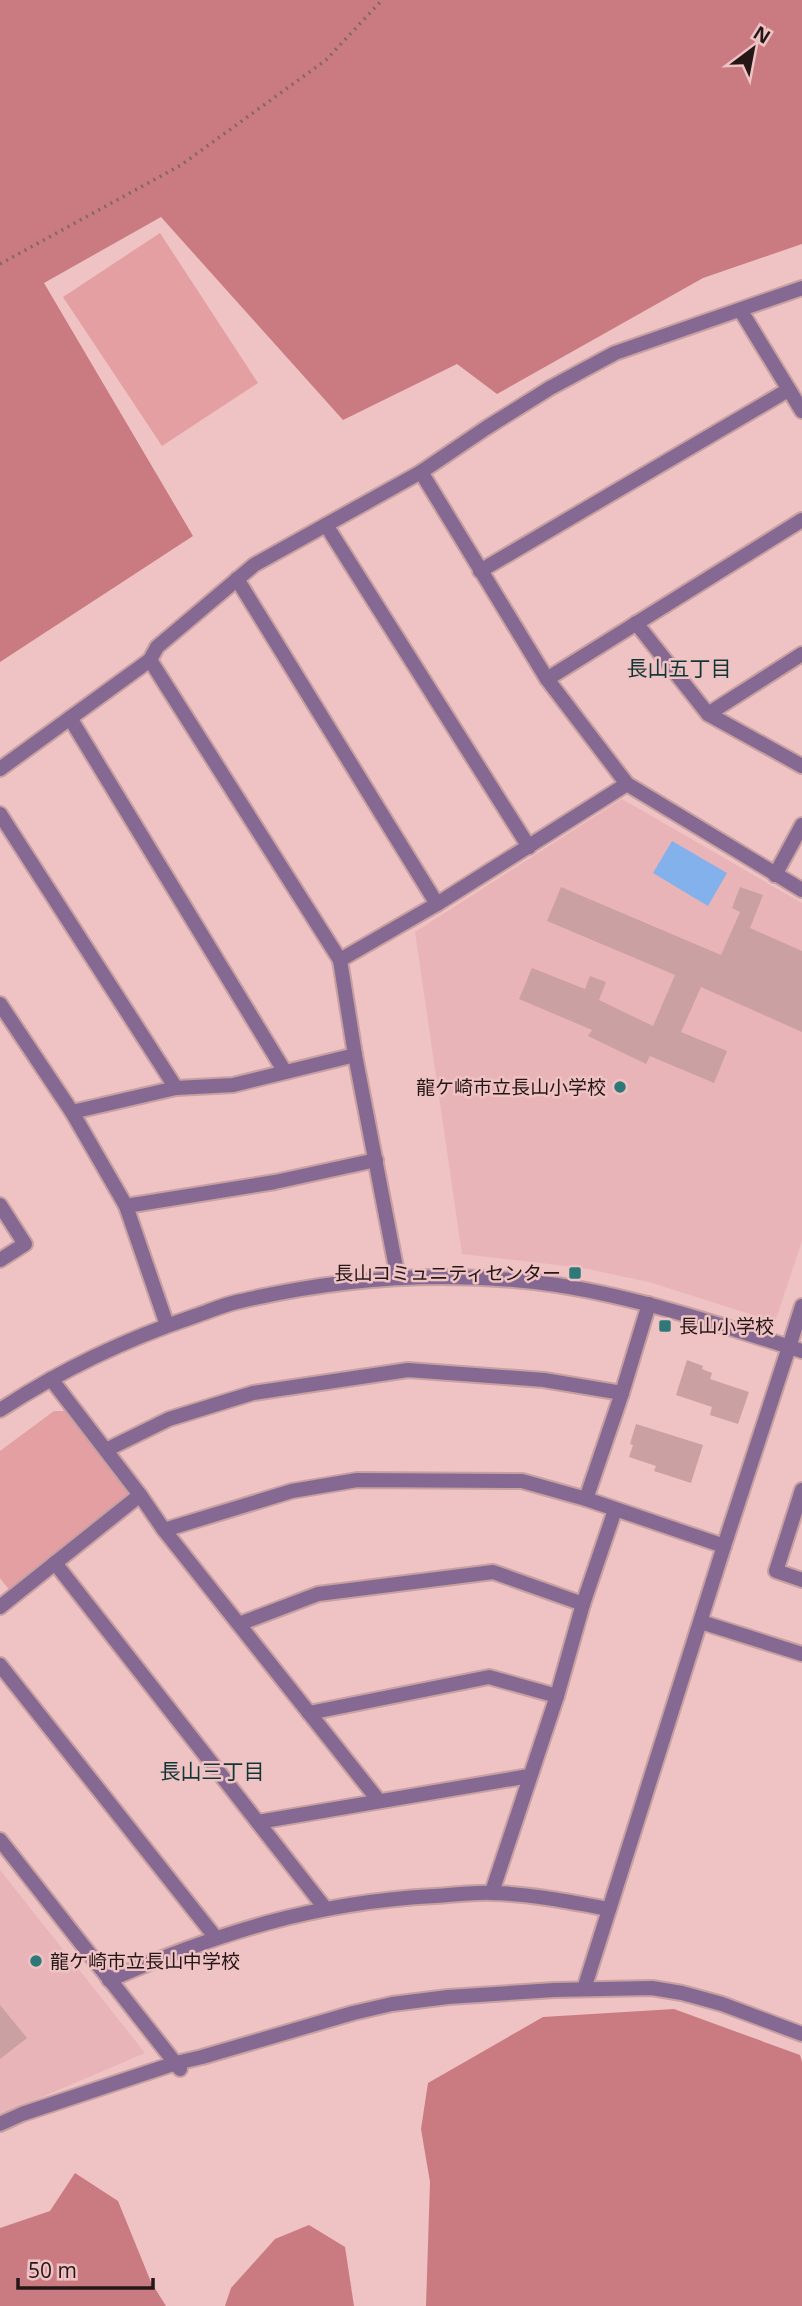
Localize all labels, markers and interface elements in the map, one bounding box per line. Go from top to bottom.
north arrow [718,14,788,84]
text: N [749,19,775,50]
district label: 長山五丁目 [627,654,732,682]
place label: 龍ケ崎市立長山小学校 [416,1074,606,1100]
marker: 龍ケ崎市立長山小学校 [612,1079,628,1095]
place label: 長山コミュニティセンター [334,1260,561,1286]
marker: 長山コミュニティセンター [567,1265,583,1281]
place label: 長山小学校 [679,1313,774,1339]
marker: 長山小学校 [657,1318,673,1334]
district label: 長山三丁目 [160,1757,265,1785]
place label: 龍ケ崎市立長山中学校 [50,1948,240,1974]
marker: 龍ケ崎市立長山中学校 [28,1953,44,1969]
scale bar [18,2246,152,2290]
text: 50 m [28,2256,77,2284]

